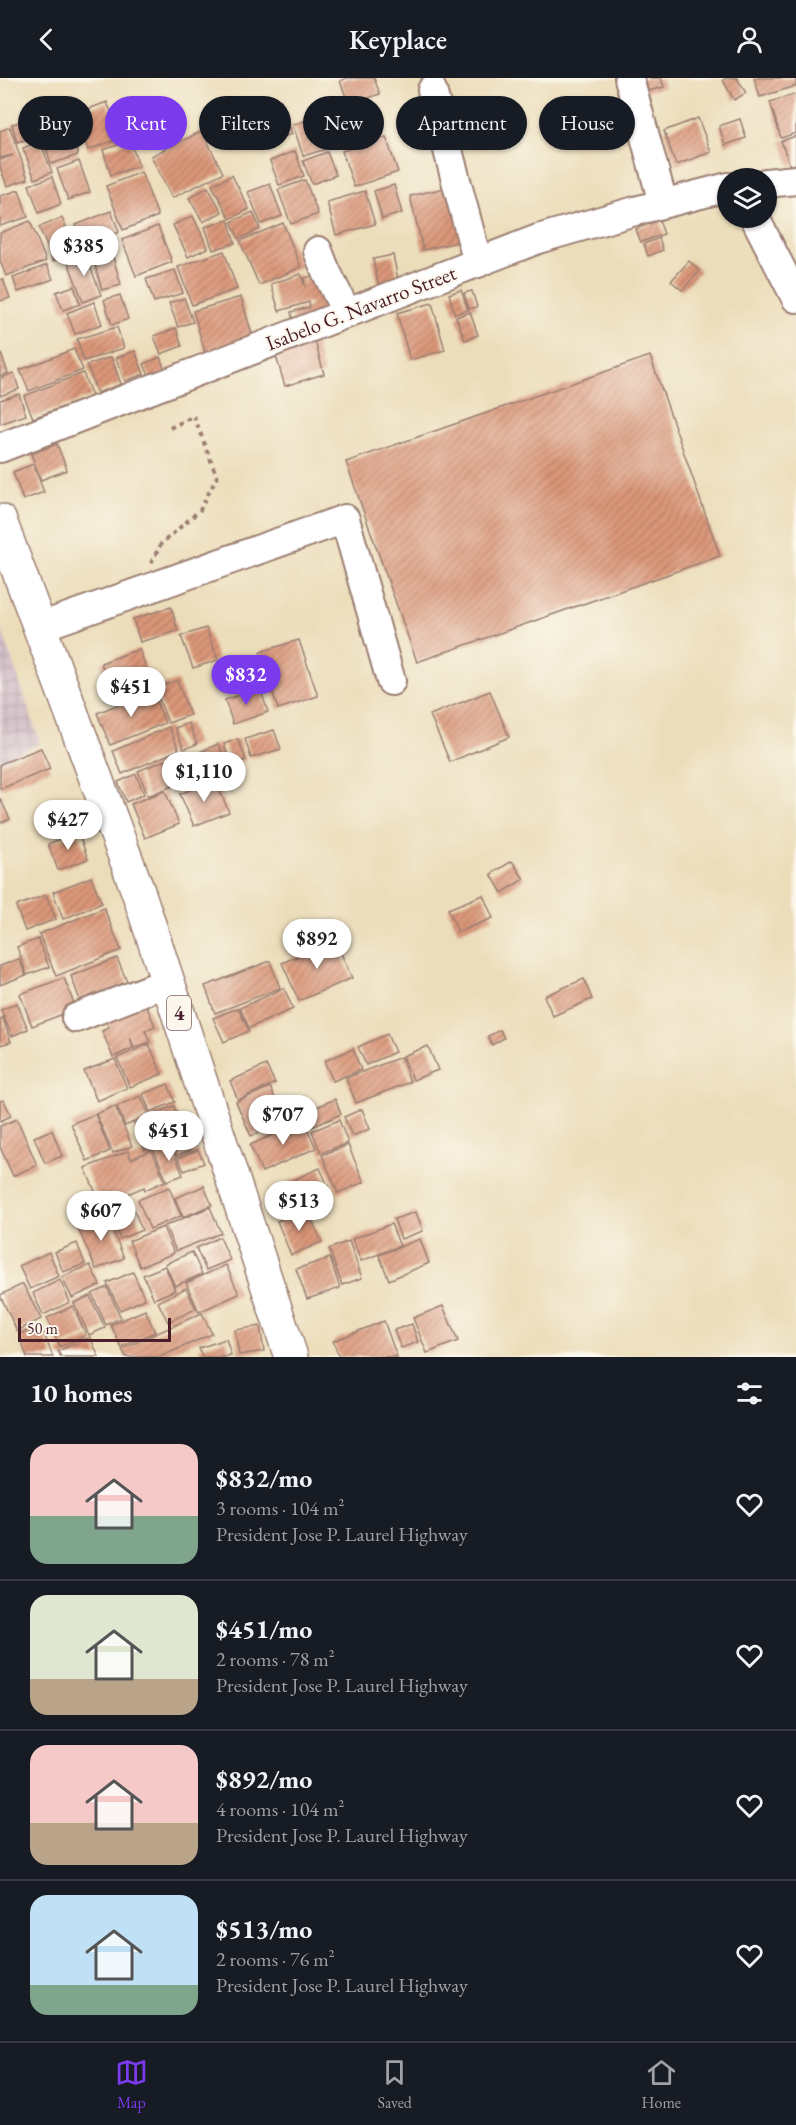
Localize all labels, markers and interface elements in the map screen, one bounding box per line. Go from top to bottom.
text: Keyplace [349,22,447,57]
icon: back [30,23,63,56]
icon: person [733,23,766,56]
chip: Buy [18,96,93,150]
chip: Rent [105,96,187,150]
chip: Filters [199,96,291,150]
chip: New [303,96,384,150]
chip: Apartment [396,96,527,150]
chip: House [539,96,635,150]
map controls [717,168,777,228]
button: layers [717,168,777,228]
pin: $385 [48,226,120,277]
text: $385 [64,232,104,258]
street label: Isabelo G. Navarro Street [262,259,460,356]
pin: $832 [210,655,282,706]
text: $832 [226,661,266,687]
pin: $451 [95,667,167,718]
text: $451 [111,673,151,699]
pin: $1,110 [155,752,253,803]
text: $1,110 [176,758,232,784]
pin: $427 [32,800,104,851]
text: $427 [48,806,88,832]
pin: $892 [281,919,353,970]
text: $892 [297,925,337,951]
road number: 4 [167,996,191,1030]
pin: $707 [247,1095,319,1146]
text: $707 [263,1101,303,1127]
pin: $451 [133,1111,205,1162]
text: $451 [149,1117,189,1143]
pin: $513 [263,1181,335,1232]
text: $513 [279,1187,319,1213]
pin: $607 [65,1191,137,1242]
text: $607 [81,1197,121,1223]
scale bar [18,1315,171,1342]
text: 50 m [27,1318,58,1339]
text: 10 homes [30,1376,132,1410]
icon: filters [733,1377,766,1410]
text: $832/mo [216,1461,312,1495]
icon: home [78,1468,150,1540]
icon: heart [733,1488,766,1521]
text: 3 rooms · 104 m² [216,1495,344,1521]
text: President Jose P. Laurel Highway [216,1521,468,1547]
text: $451/mo [216,1612,312,1646]
icon: home [78,1619,150,1691]
icon: heart [733,1639,766,1672]
text: 2 rooms · 78 m² [216,1646,335,1672]
text: President Jose P. Laurel Highway [216,1672,468,1698]
text: $892/mo [216,1762,312,1796]
icon: home [78,1769,150,1841]
icon: heart [733,1789,766,1822]
text: 4 rooms · 104 m² [216,1796,344,1822]
text: President Jose P. Laurel Highway [216,1822,468,1848]
text: $513/mo [216,1912,312,1946]
icon: home [78,1919,150,1991]
icon: heart [733,1939,766,1972]
text: 2 rooms · 76 m² [216,1946,335,1972]
text: President Jose P. Laurel Highway [216,1972,468,1998]
tab: Map [115,2056,148,2113]
tab: Saved [378,2056,412,2113]
tab: Home [642,2056,681,2113]

